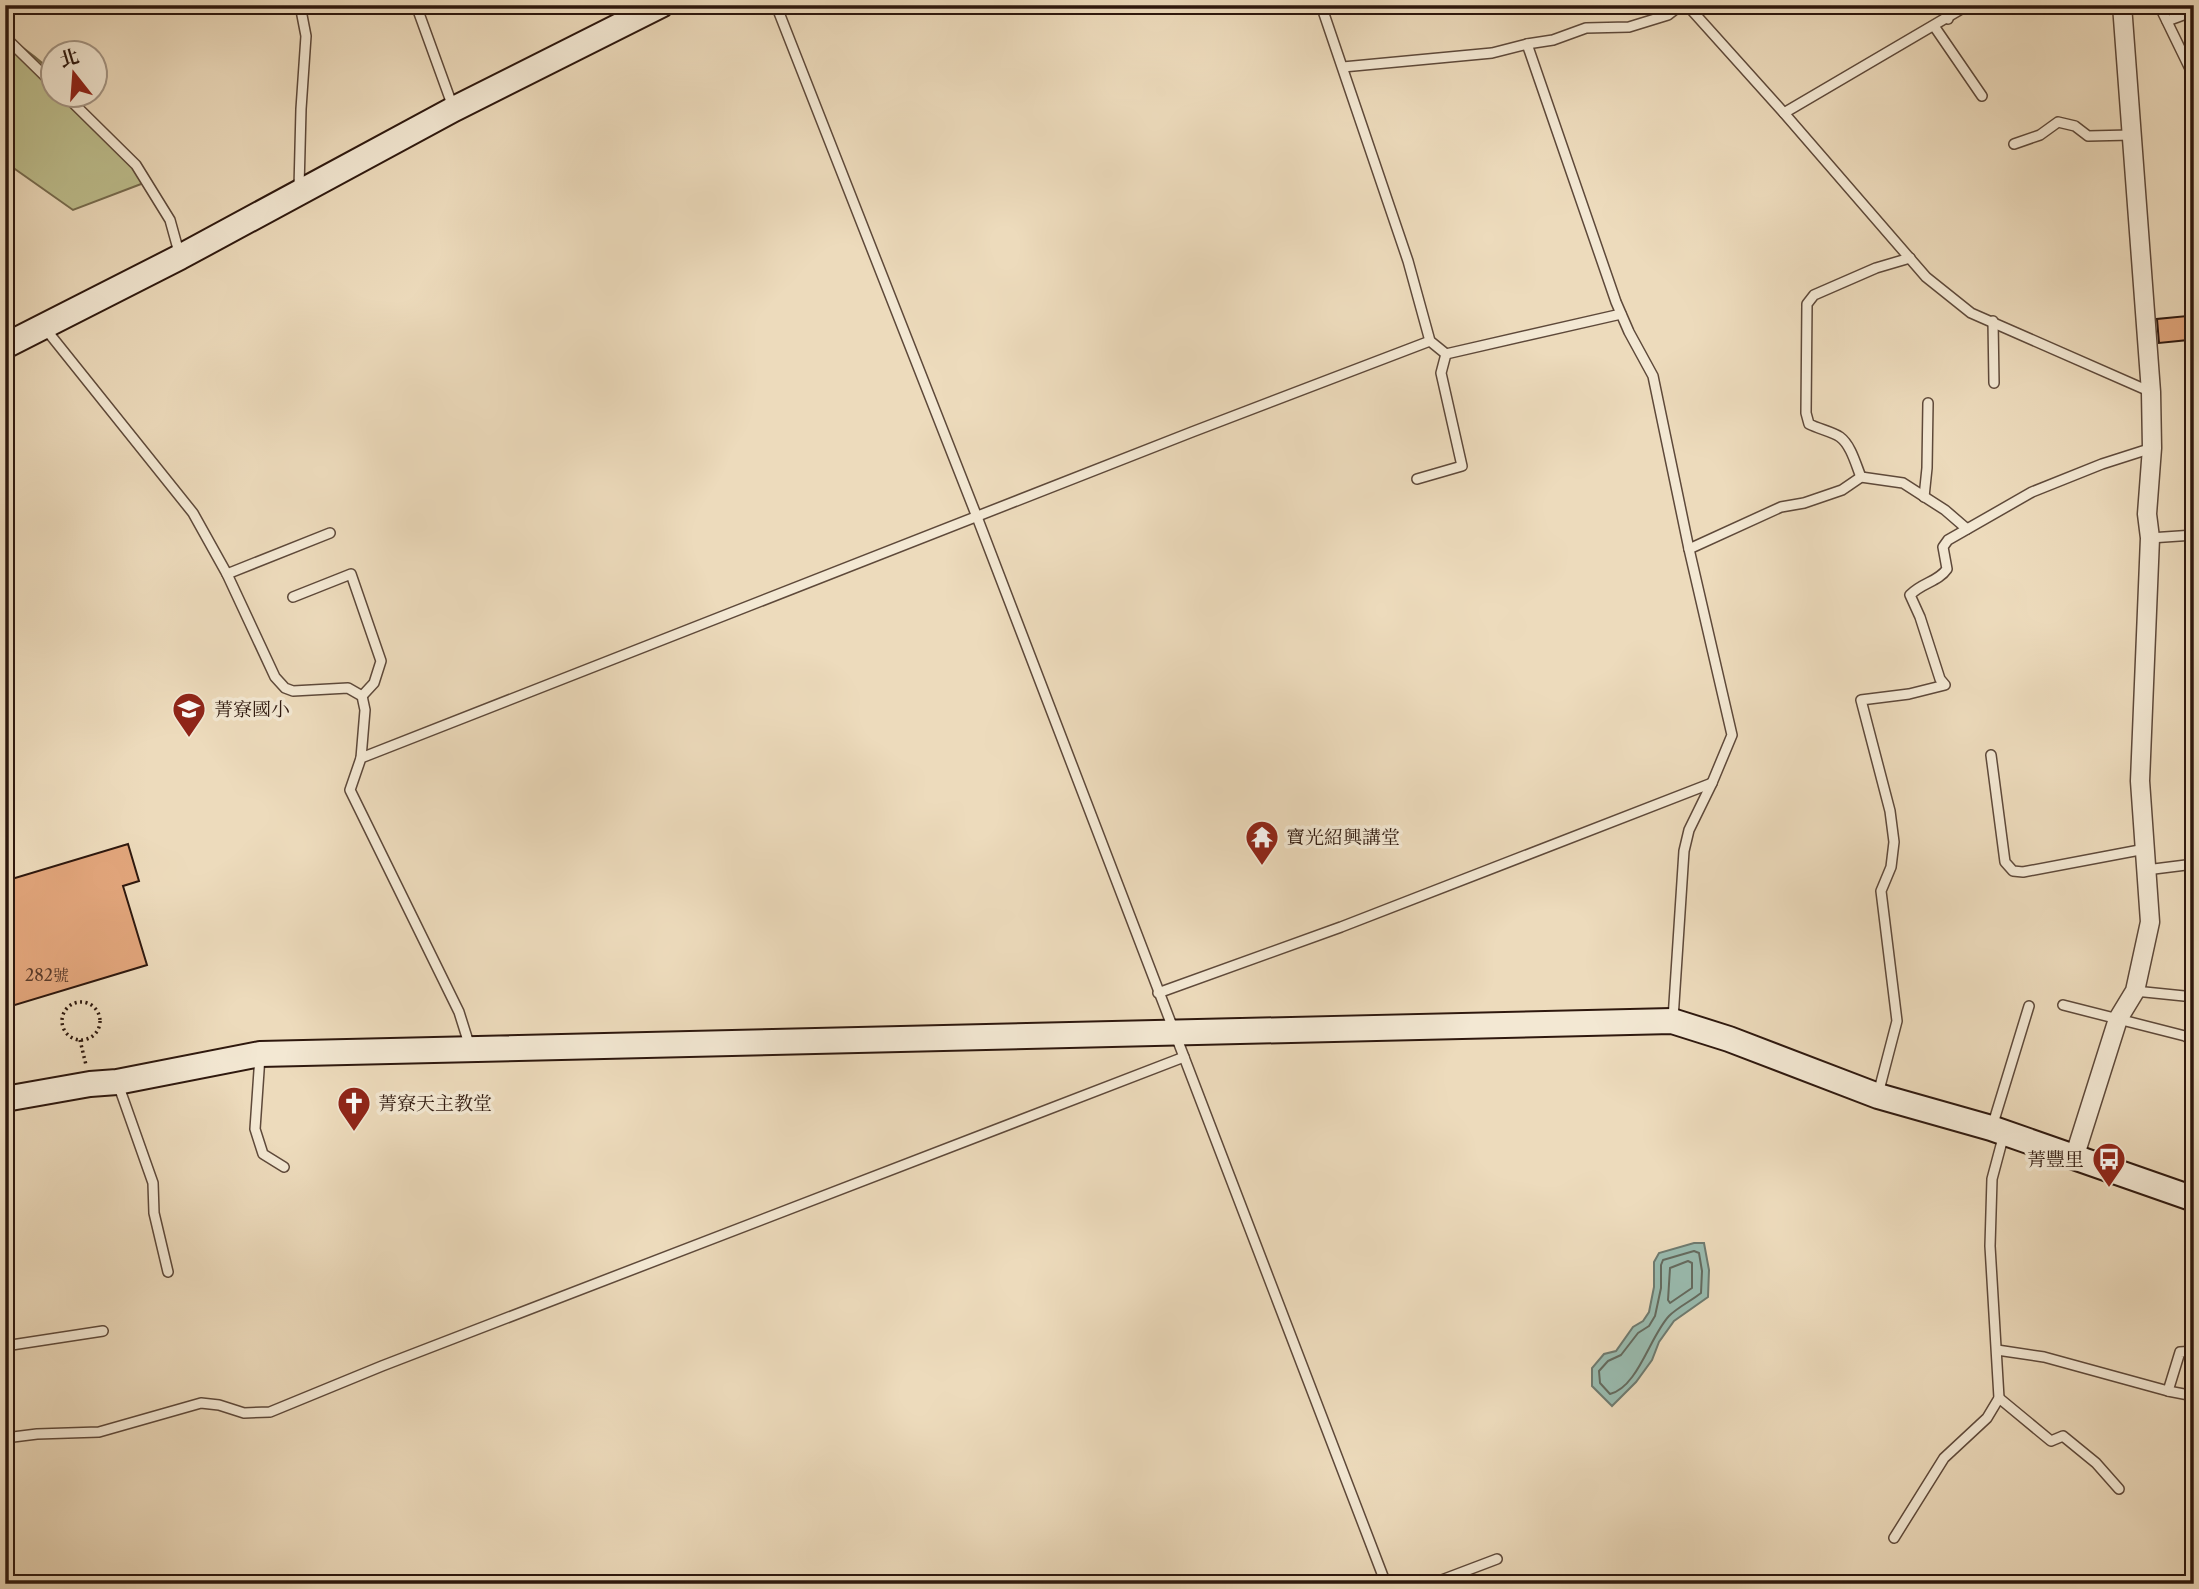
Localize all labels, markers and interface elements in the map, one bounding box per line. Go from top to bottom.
north arrow [38,38,108,108]
text: 北 [57,44,82,72]
school or university icon: 菁寮國小 [170,690,208,739]
place label: 菁寮國小 [214,698,290,721]
temple icon: 寶光紹興講堂 [1243,818,1281,867]
place label: 寶光紹興講堂 [1286,826,1400,849]
house number: 282號 [25,965,69,985]
church icon: 菁寮天主教堂 [335,1084,373,1133]
place label: 菁寮天主教堂 [378,1092,492,1115]
bus stop icon: 菁豐里 [2090,1140,2128,1189]
place label: 菁豐里 [2027,1148,2084,1171]

